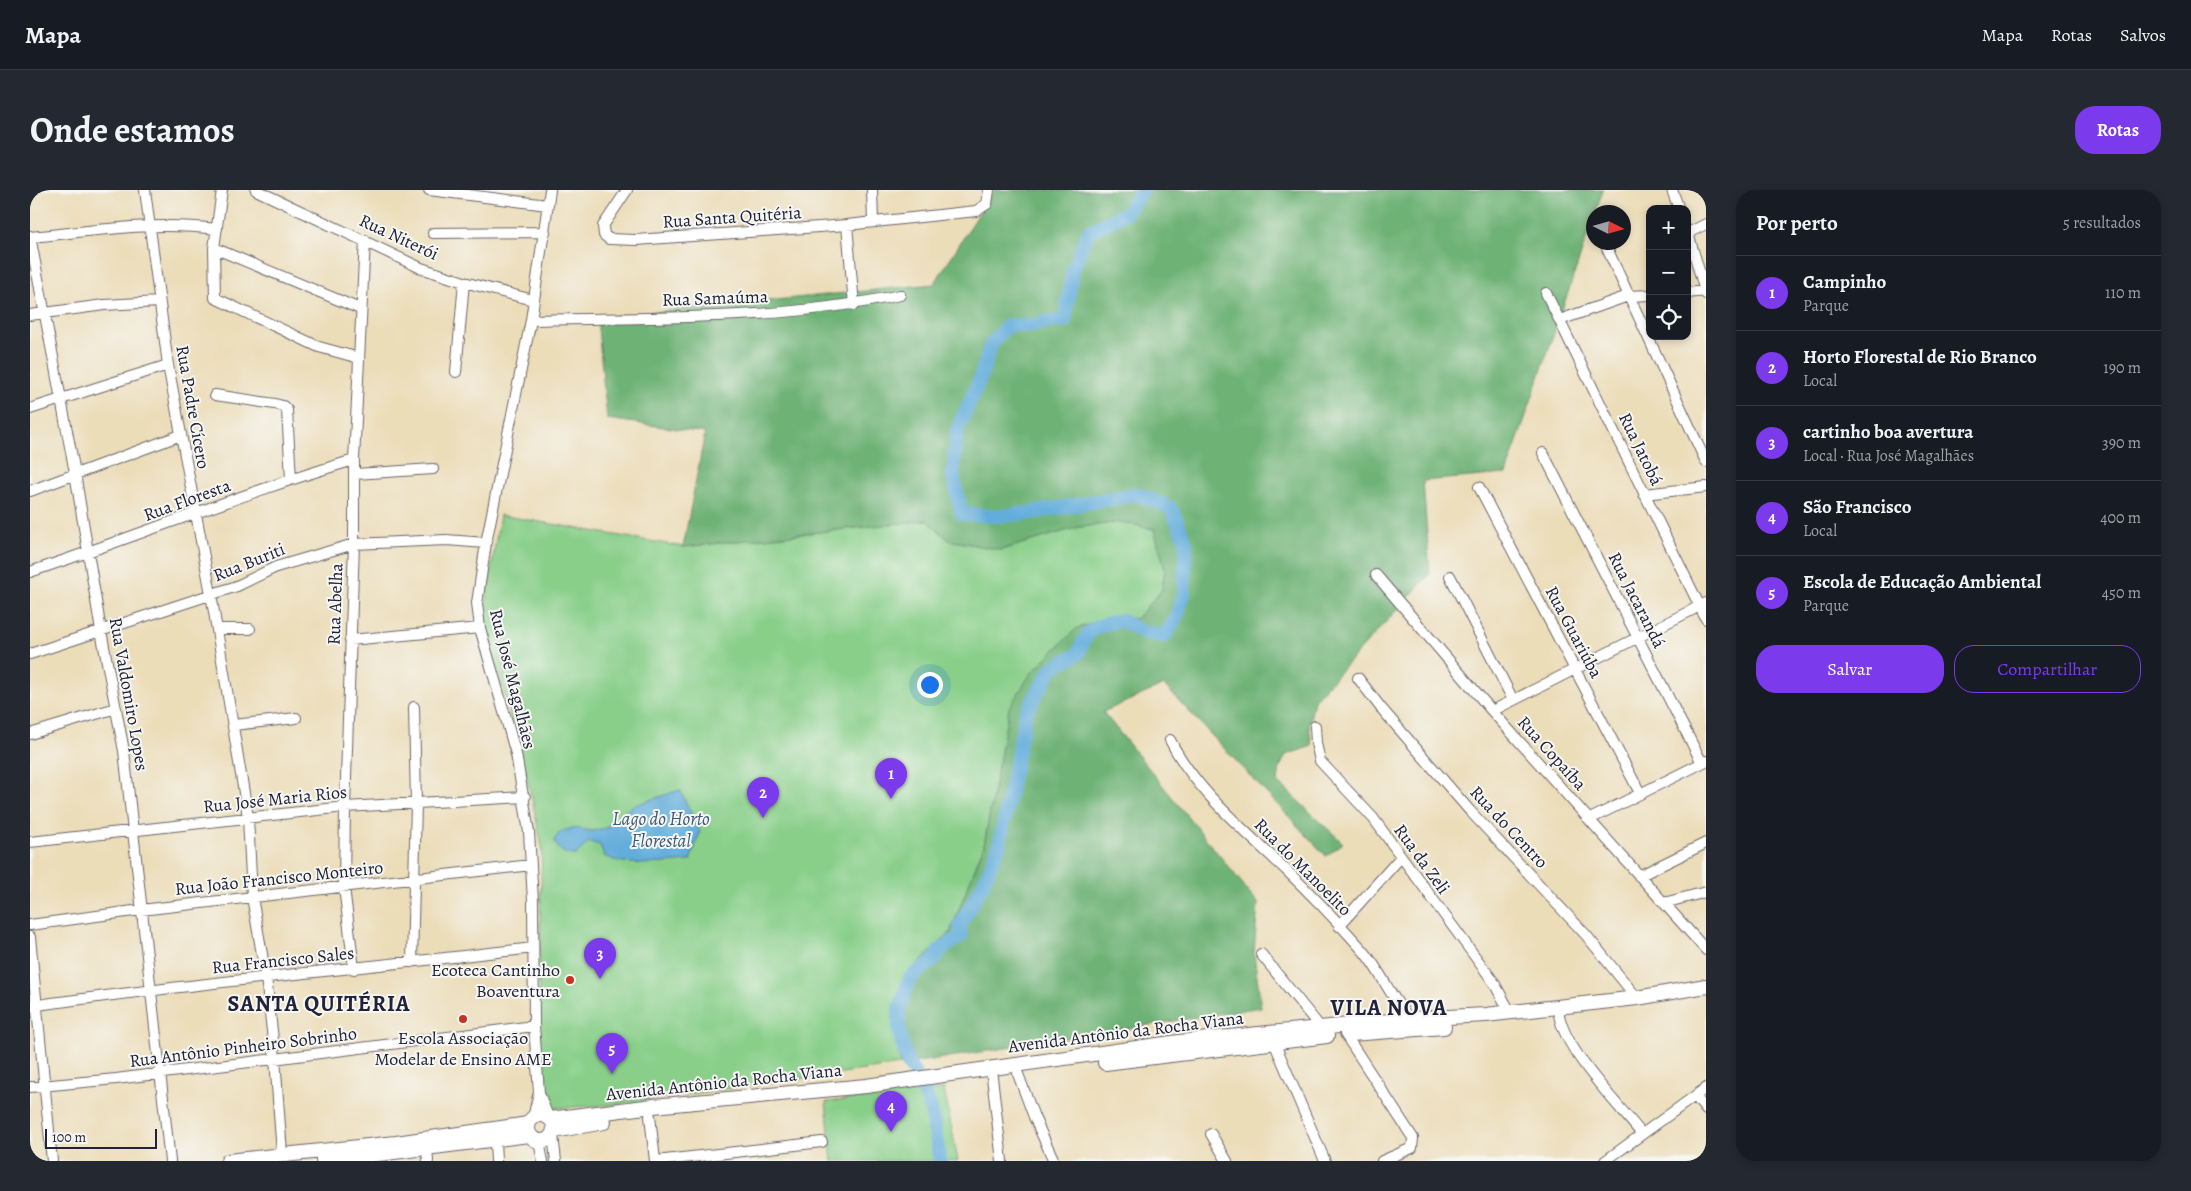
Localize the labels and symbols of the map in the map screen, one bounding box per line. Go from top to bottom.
street label: Rua Santa Quitéria [662,200,803,234]
north arrow [1586,205,1631,250]
street label: Rua Niterói [356,208,442,266]
street label: Rua Samaúma [662,284,769,312]
street label: Rua Padre Cícero [170,343,216,471]
street label: Rua Jatobá [1613,409,1669,490]
street label: Rua Floresta [140,473,234,527]
street label: Rua Buriti [209,537,289,587]
street label: Rua Jacarandá [1603,548,1672,653]
street label: Rua Abelha [322,562,348,645]
street label: Rua Guariúba [1540,582,1609,683]
street label: Rua José Magalhães [484,606,542,752]
street label: Rua Valdomiro Lopes [104,615,154,773]
your location [917,672,943,698]
street label: Rua Copaíba [1512,711,1592,796]
pin: 1 [875,758,907,799]
pin: 2 [747,777,779,818]
street label: Rua José Maria Rios [202,780,348,818]
street label: Rua do Centro [1464,780,1554,874]
water label: Lago do Horto Florestal [612,806,710,854]
street label: Rua do Manoelito [1249,813,1357,921]
street label: Rua da Zeli [1388,819,1456,899]
street label: Rua João Francisco Monteiro [174,855,384,901]
pin: 3 [584,938,616,979]
street label: Rua Francisco Sales [211,941,355,979]
place label: Ecoteca Cantinho Boaventura [431,958,561,1003]
marker: Ecoteca Cantinho Boaventura [564,974,576,986]
district label: SANTA QUITÉRIA [227,989,411,1019]
district label: VILA NOVA [1330,993,1447,1023]
street label: Avenida Antônio da Rocha Viana [1006,1006,1246,1058]
marker: Escola Associação Modelar de Ensino AME [457,1013,469,1025]
street label: Rua Antônio Pinheiro Sobrinho [128,1021,358,1073]
place label: Escola Associação Modelar de Ensino AME [374,1026,552,1071]
pin: 5 [596,1033,628,1074]
street label: Avenida Antônio da Rocha Viana [604,1058,844,1106]
pin: 4 [875,1091,907,1132]
scale bar [45,1126,158,1149]

